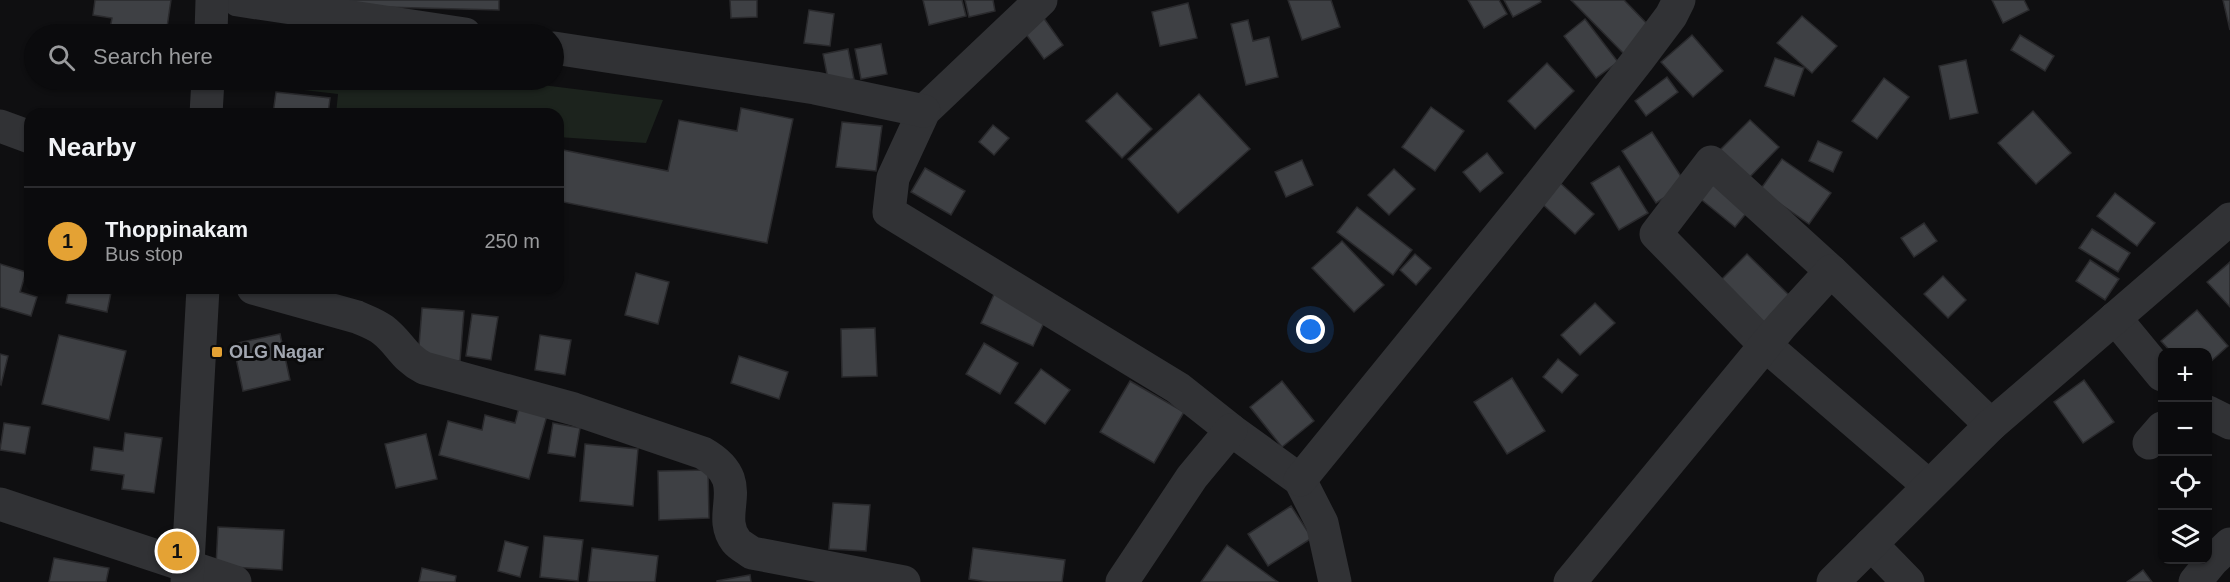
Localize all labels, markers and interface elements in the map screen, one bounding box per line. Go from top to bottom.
search box [24,24,564,90]
icon: search [45,41,78,74]
text: Search here [93,44,213,69]
text: Nearby [48,132,136,162]
text: Thoppinakam [105,217,248,242]
text: 1 [62,230,73,252]
text: 250 m [484,230,540,252]
text: Bus stop [105,243,183,265]
your location [1296,315,1325,344]
place label: OLG Nagar [229,342,324,362]
marker: OLG Nagar [210,345,224,359]
map controls [2158,348,2212,564]
button: + [2158,348,2212,402]
button: − [2158,402,2212,456]
button: locate [2158,456,2212,510]
button: layers [2158,510,2212,564]
pin: 1 [158,528,196,574]

